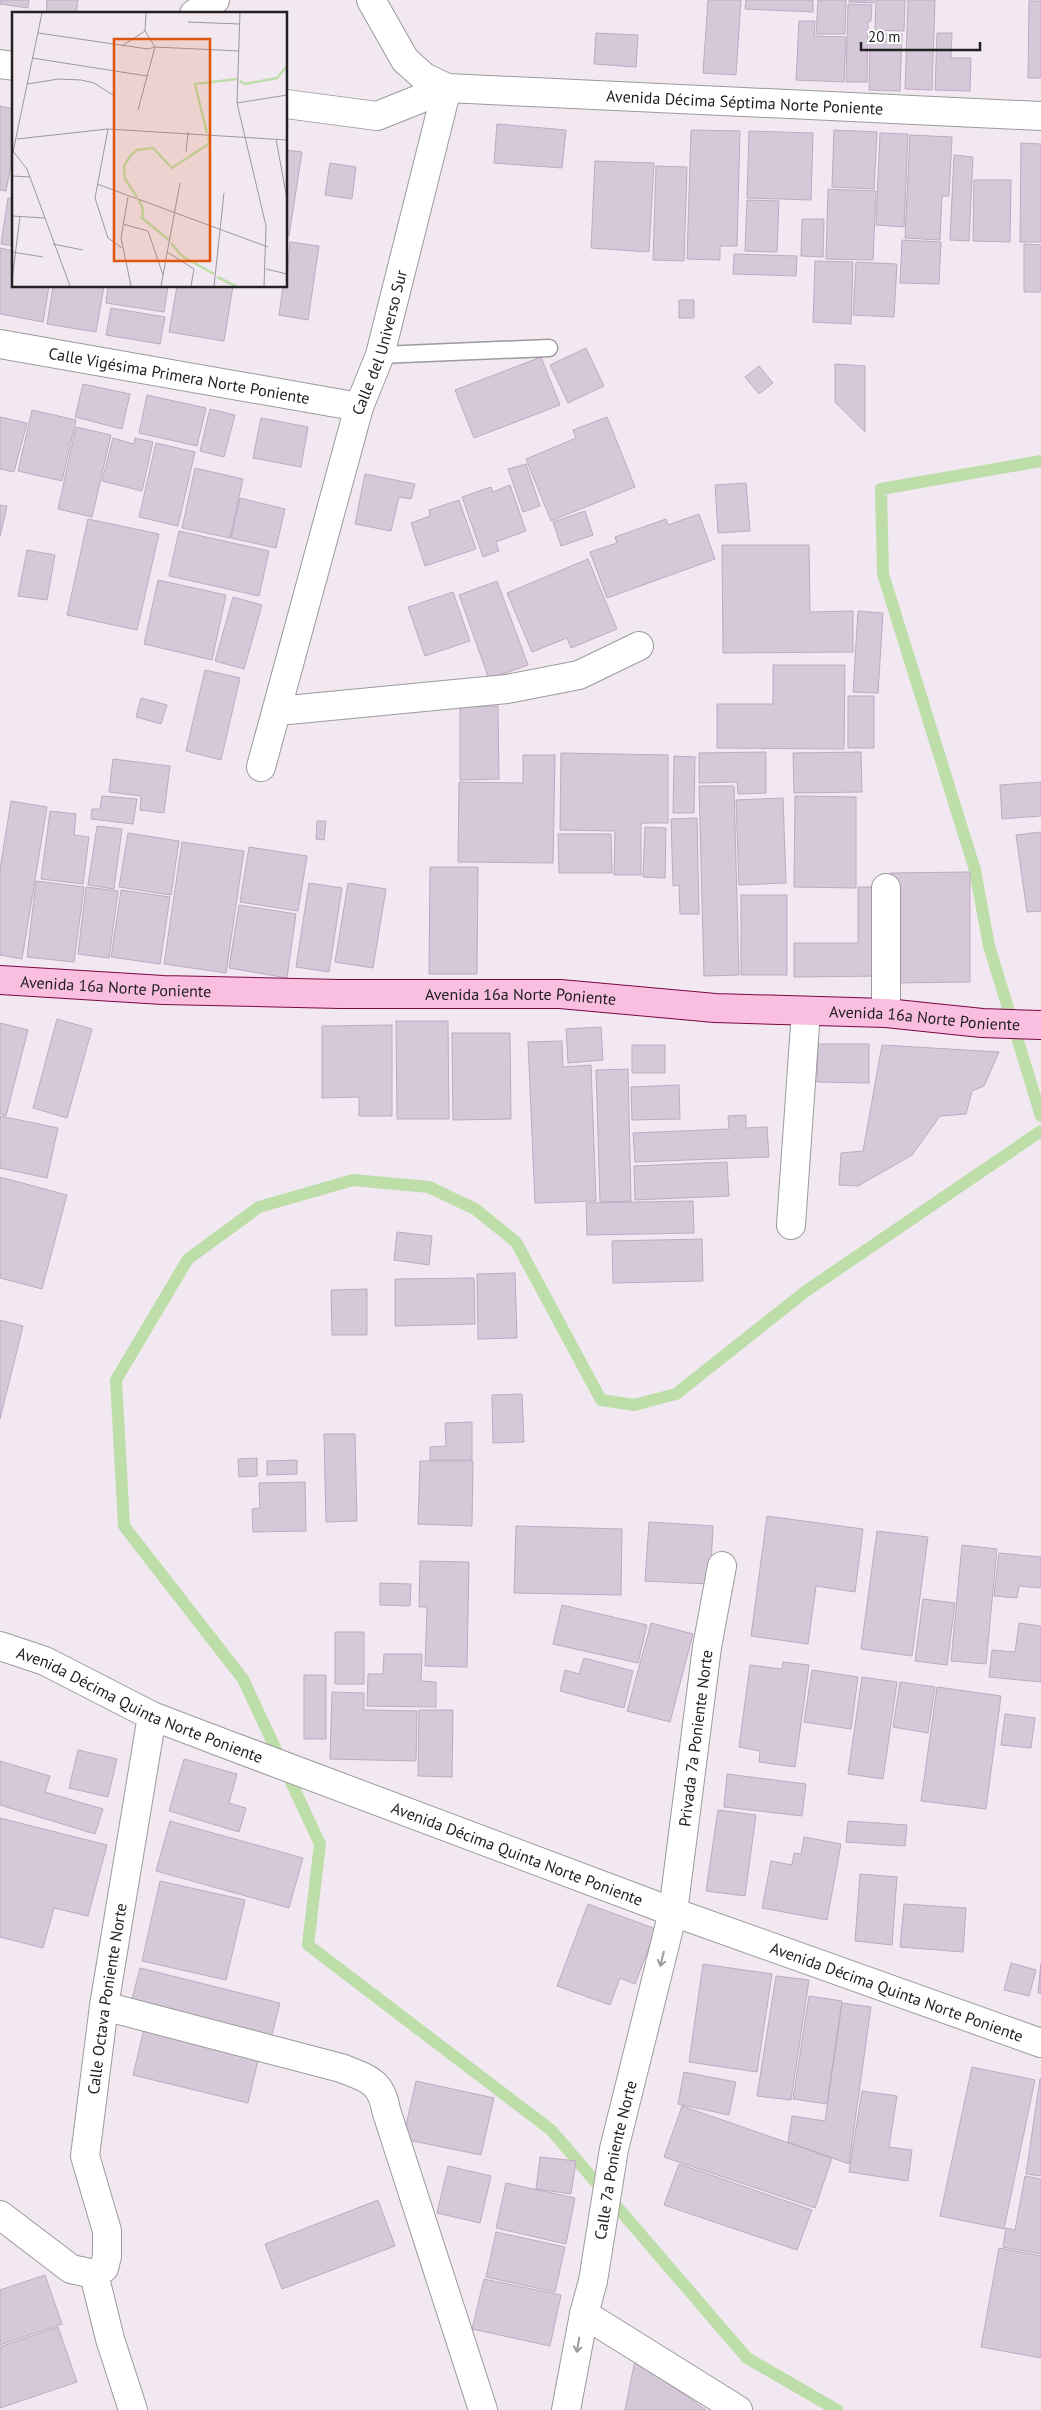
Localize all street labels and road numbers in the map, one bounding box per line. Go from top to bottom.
street label: Avenida Décima Séptima Norte Poniente [606,86,884,119]
street label: Calle del Universo Sur [347,267,411,417]
street label: Calle Vigésima Primera Norte Poniente [47,343,311,408]
street label: Avenida 16a Norte Poniente [20,971,212,1001]
street label: Avenida 16a Norte Poniente [425,984,617,1009]
street label: Avenida 16a Norte Poniente [829,1001,1020,1034]
street label: Avenida Décima Quinta Norte Poniente [14,1642,266,1767]
street label: Privada 7a Poniente Norte [674,1649,717,1828]
street label: Avenida Décima Quinta Norte Poniente [389,1797,646,1910]
street label: Calle Octava Poniente Norte [83,1901,131,2096]
street label: Avenida Décima Quinta Norte Poniente [768,1937,1026,2046]
street label: Calle 7a Poniente Norte [590,2078,641,2241]

